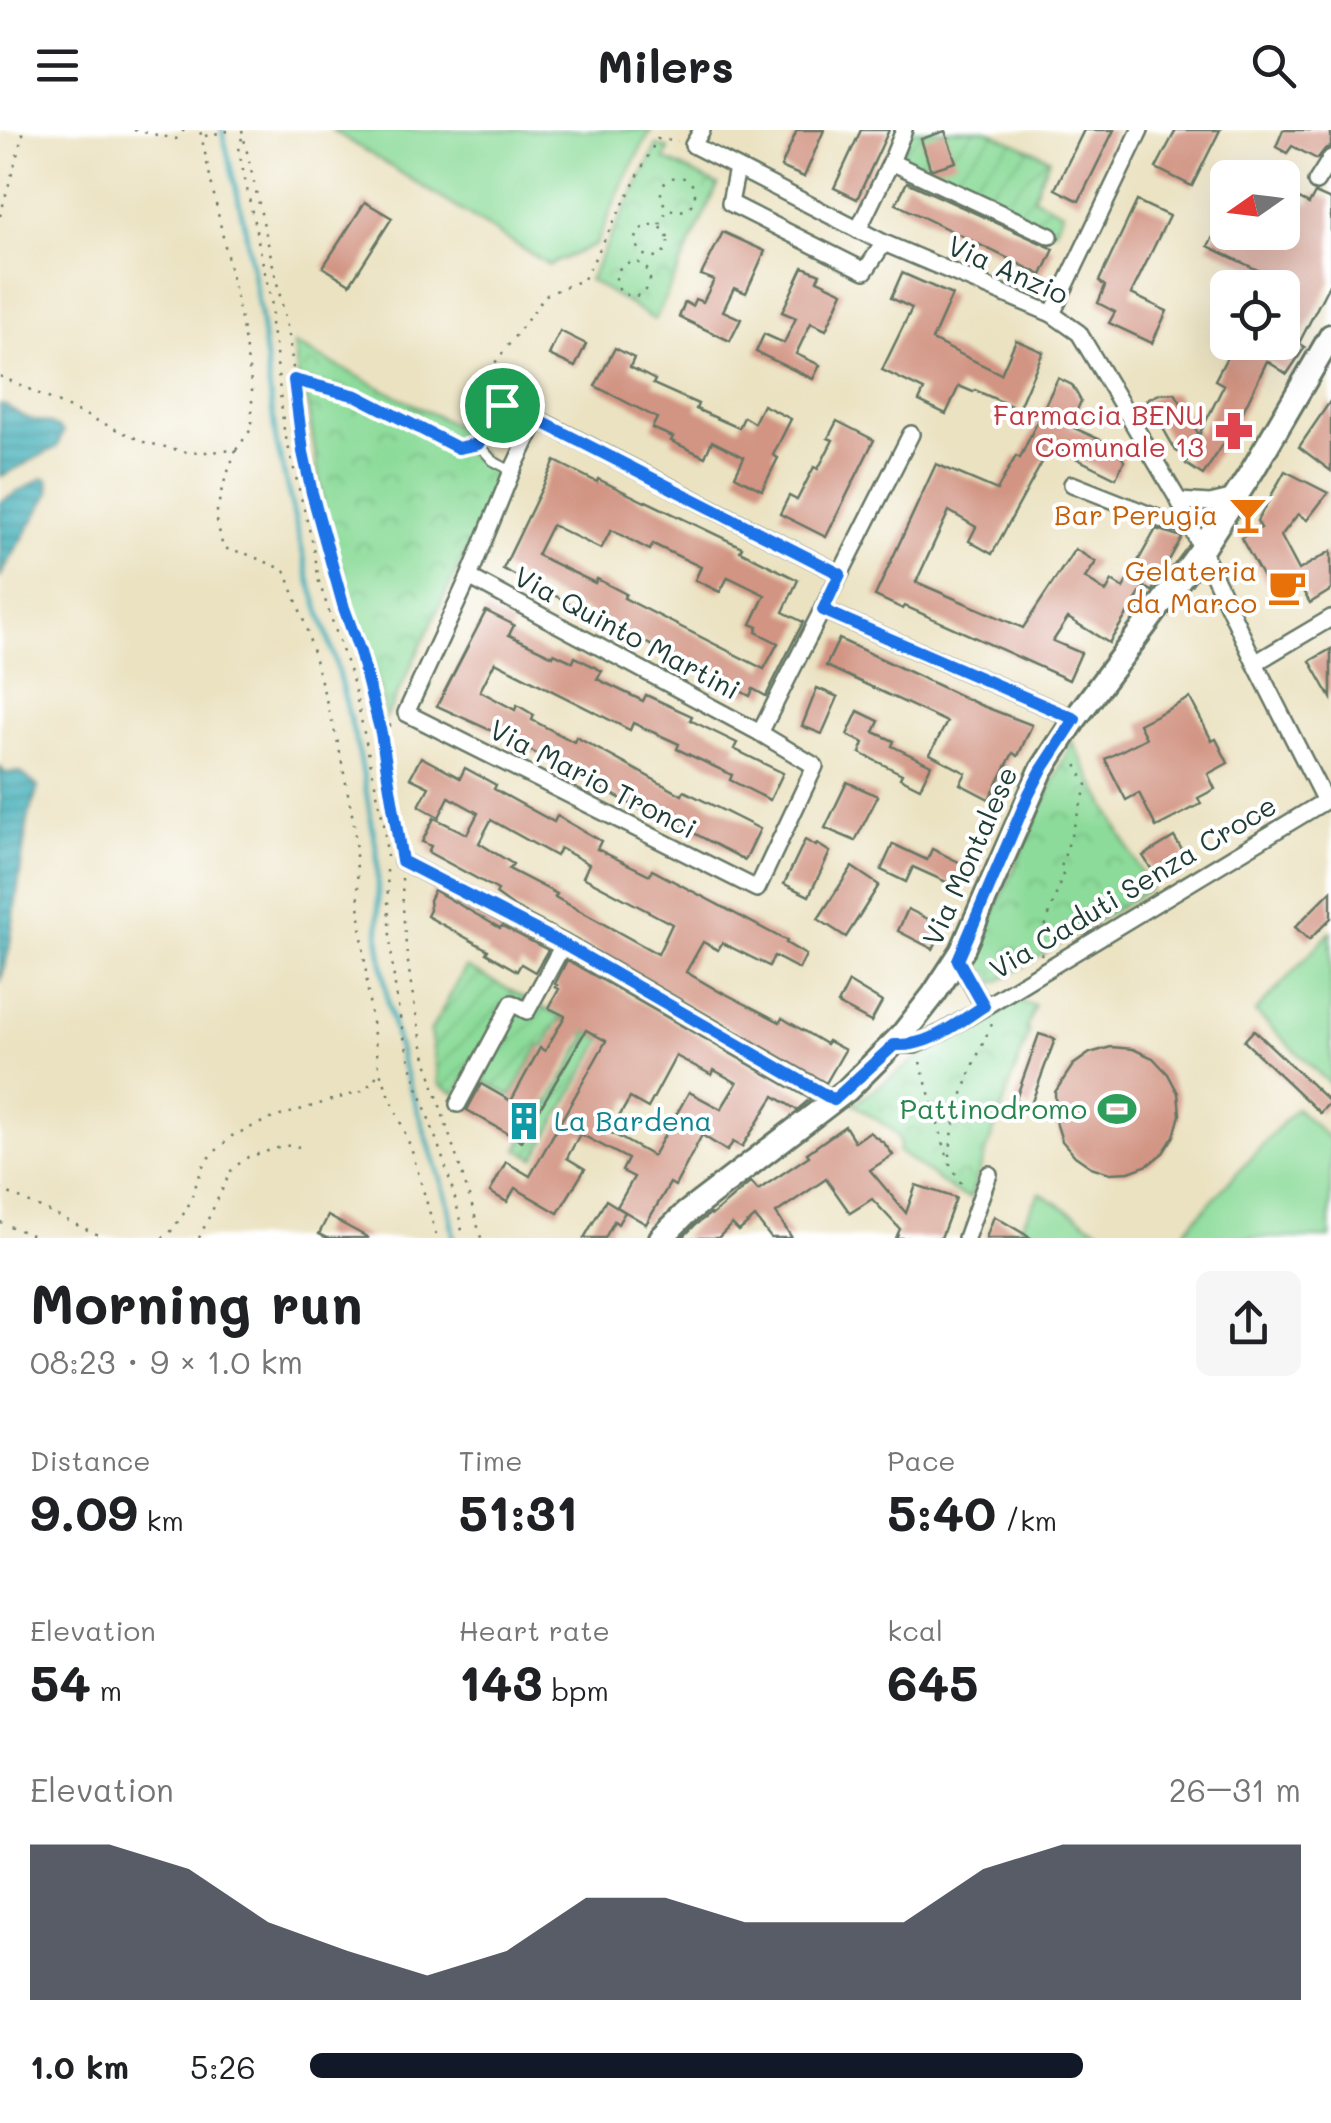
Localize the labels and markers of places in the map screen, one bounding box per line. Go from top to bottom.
pin [460,363,545,448]
place label: Farmacia BENU Comunale 13 [993,396,1204,464]
pharmacy icon: Farmacia BENU Comunale 13 [1213,410,1255,452]
bar icon: Bar Perugia [1227,494,1269,536]
place label: Bar Perugia [1054,496,1218,532]
place label: Gelateria da Marco [1125,552,1257,620]
cafe icon: Gelateria da Marco [1266,566,1308,608]
sports icon: Pattinodromo [1096,1088,1138,1130]
place label: Pattinodromo [900,1090,1087,1126]
building icon: La Bardena [503,1100,545,1142]
place label: La Bardena [554,1102,712,1138]

